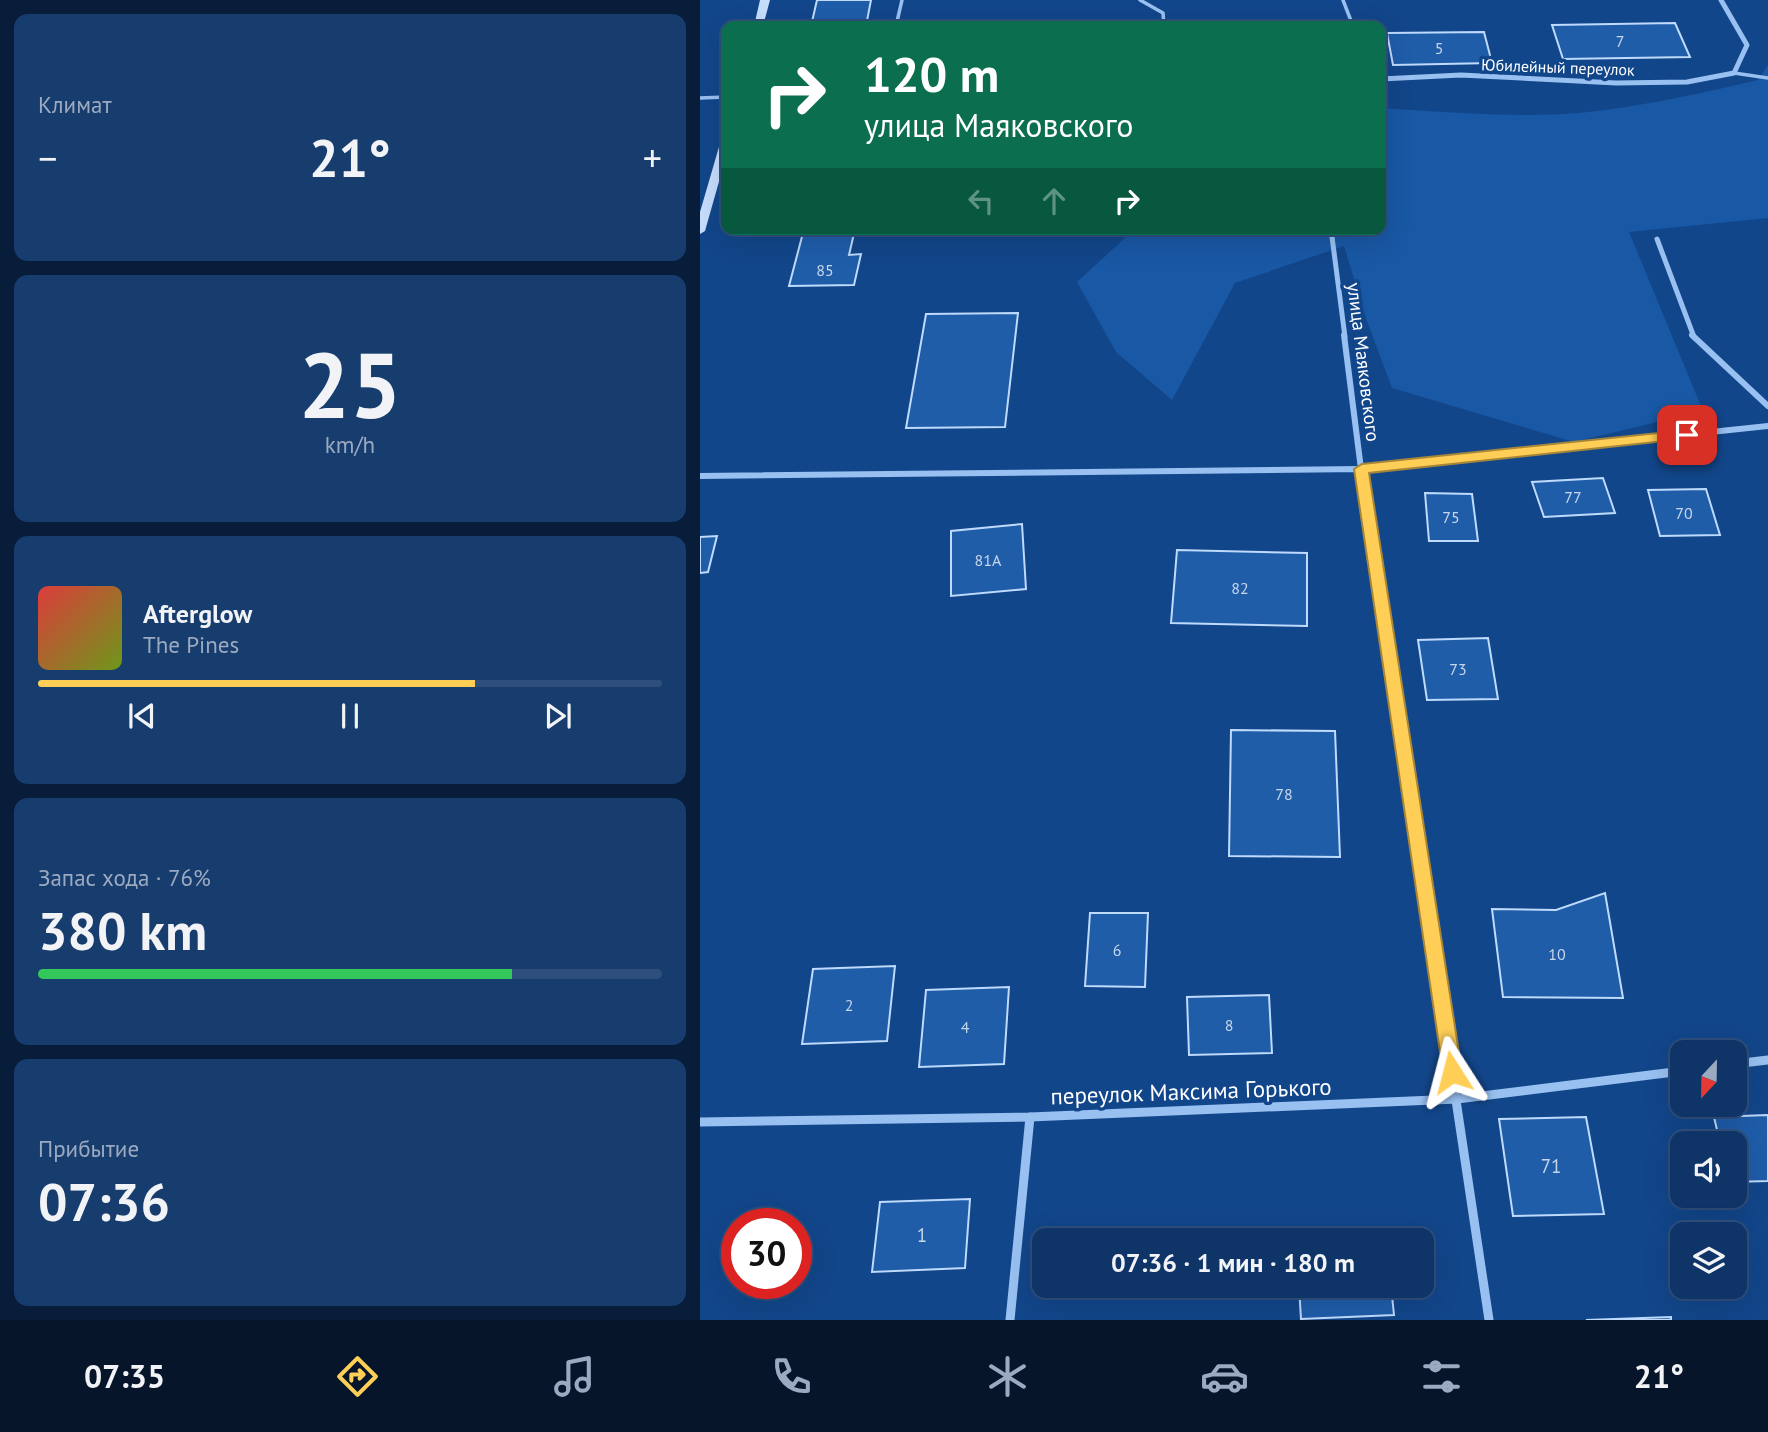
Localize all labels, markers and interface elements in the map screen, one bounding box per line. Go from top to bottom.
house number: 7 [1616,31,1624,51]
house number: 5 [1435,38,1443,58]
text: 120 m [864,42,999,106]
icon: right [749,49,840,140]
street label: Юбилейный переулок [1481,54,1635,80]
text: Климат [38,90,112,119]
text: улица Маяковского [864,104,1133,146]
text: 21° [309,124,391,191]
text: − [38,133,57,182]
text: + [643,133,662,182]
icon: left [962,182,1000,220]
icon: ahead [1035,182,1073,220]
icon: right [1108,182,1146,220]
house number: 85 [816,260,834,280]
street label: улица Маяковского [1342,281,1386,443]
text: 25 [298,325,402,443]
pin [1657,405,1717,465]
icon: arrive [1668,416,1706,454]
text: km/h [325,430,375,459]
house number: 77 [1564,487,1582,507]
house number: 70 [1675,503,1693,523]
house number: 75 [1442,507,1460,527]
house number: 81А [975,550,1002,570]
house number: 82 [1231,578,1249,598]
text: Afterglow [143,597,252,630]
text: The Pines [143,630,239,659]
house number: 73 [1449,659,1467,679]
icon: previous [123,697,161,735]
icon: pause [331,697,369,735]
icon: next [539,697,577,735]
house number: 78 [1275,784,1293,804]
text: Запас хода · 76% [38,863,211,892]
text: 380 km [38,897,207,964]
house number: 6 [1113,940,1121,960]
house number: 10 [1548,944,1566,964]
house number: 2 [845,995,853,1015]
house number: 8 [1225,1015,1233,1035]
house number: 4 [961,1017,970,1037]
position arrow [1415,1035,1489,1109]
north arrow [1670,1040,1746,1116]
map controls [1670,1040,1747,1299]
street label: переулок Максима Горького [1050,1072,1332,1110]
button: sound [1670,1131,1747,1208]
text: Прибытие [38,1134,139,1163]
house number: 71 [1541,1154,1561,1178]
text: 07:36 [38,1168,170,1235]
speed limit sign: 30 [721,1208,812,1299]
button: layers [1670,1222,1747,1299]
house number: 1 [917,1223,927,1247]
text: 07:36 · 1 мин · 180 m [1111,1246,1355,1279]
icon: directions [333,1352,382,1401]
icon: music [550,1352,599,1401]
icon: phone [767,1352,816,1401]
icon: climate [983,1352,1032,1401]
icon: car [1200,1352,1249,1401]
icon: filters [1417,1352,1466,1401]
text: 07:35 [84,1355,165,1397]
text: 21° [1634,1355,1684,1397]

